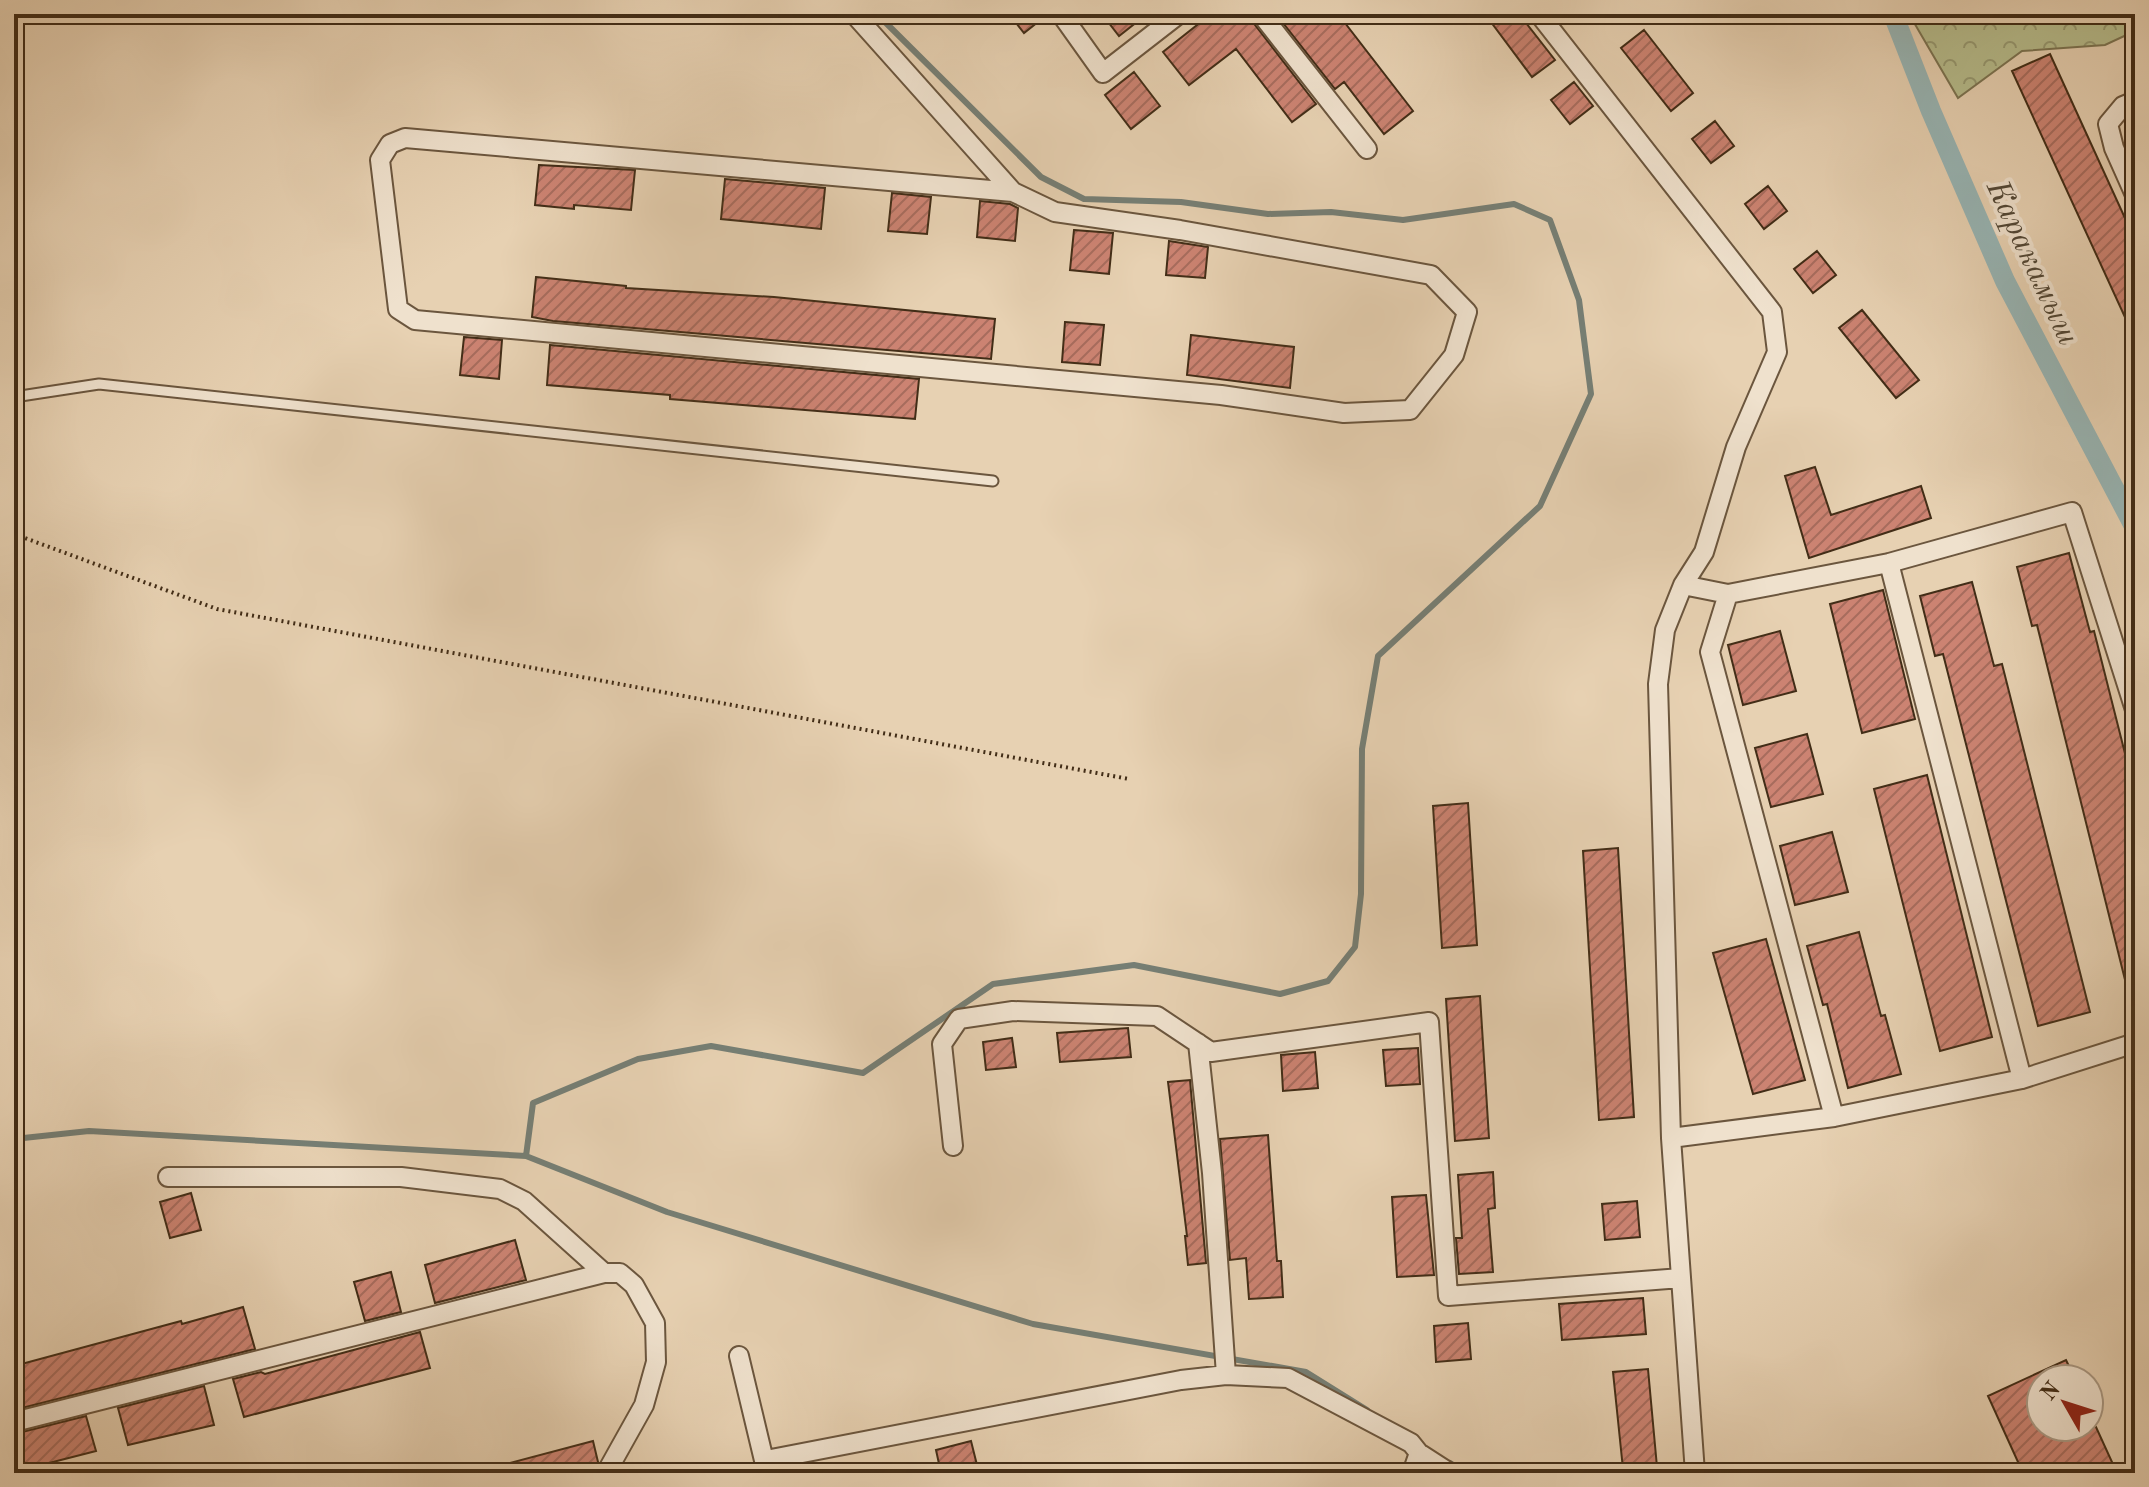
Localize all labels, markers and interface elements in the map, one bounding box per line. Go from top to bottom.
water label: Каракамыш [1979,175,2083,351]
north arrow [2025,1363,2105,1443]
text: N [2037,1378,2065,1405]

